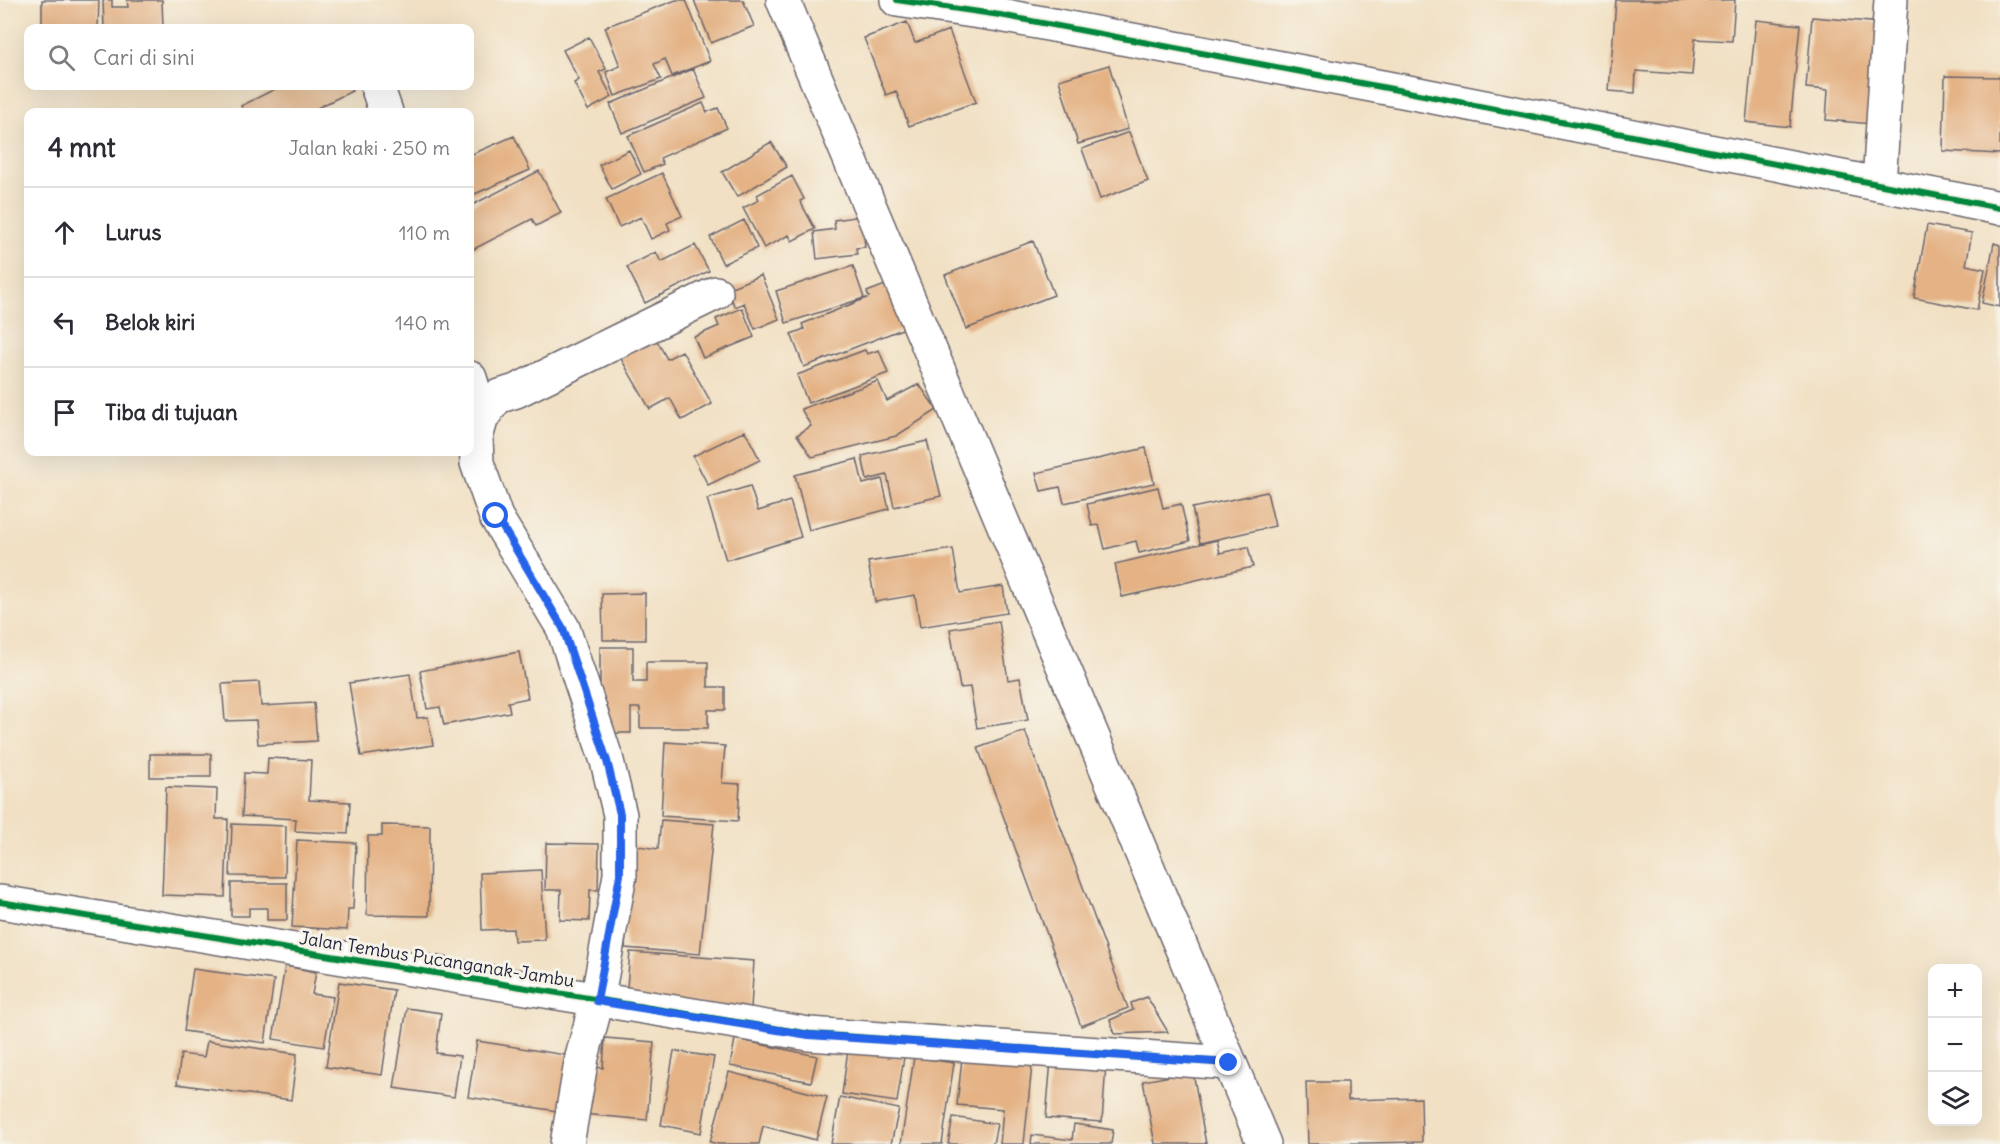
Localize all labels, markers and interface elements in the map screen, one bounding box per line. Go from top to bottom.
search box [24,24,474,90]
icon: search [45,41,78,74]
text: Cari di sini [93,43,195,71]
text: 4 mnt [48,131,116,164]
text: Jalan kaki · 250 m [288,135,450,160]
icon: ahead [48,216,81,249]
text: Lurus [105,218,161,246]
text: 110 m [399,220,450,245]
icon: left [48,306,81,339]
text: Belok kiri [105,308,195,336]
text: 140 m [395,310,450,335]
icon: arrive [48,396,81,429]
text: Tiba di tujuan [105,398,238,426]
route start [482,502,508,528]
street label: Jalan Tembus Pucanganak-Jambu [298,926,576,992]
map controls [1928,964,1982,1126]
button: + [1928,964,1982,1018]
button: − [1928,1018,1982,1072]
route end [1215,1049,1241,1075]
button: layers [1928,1072,1982,1126]

